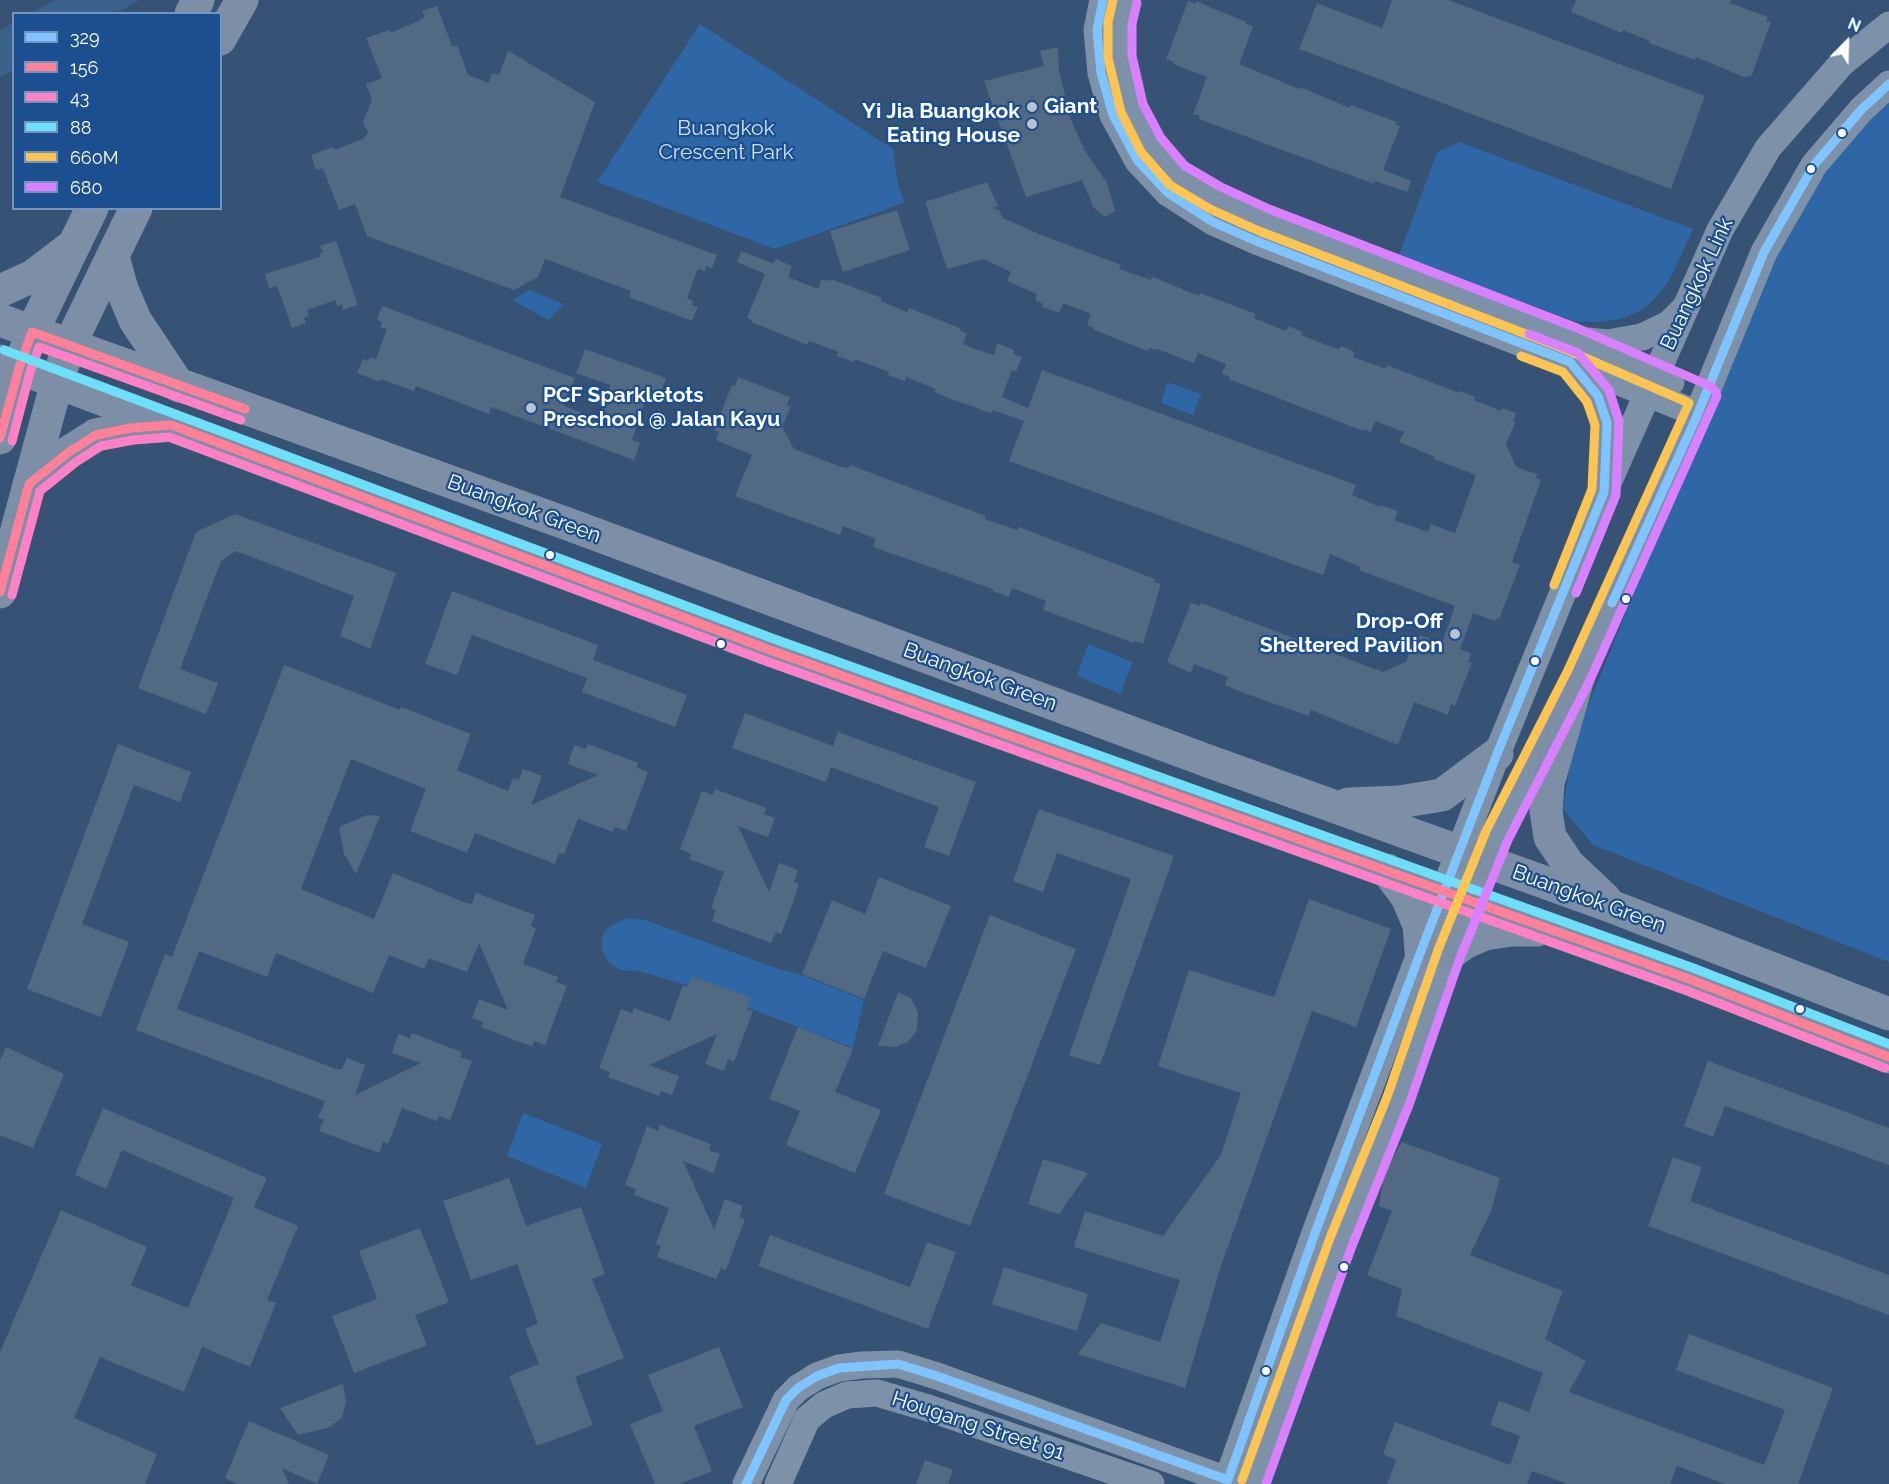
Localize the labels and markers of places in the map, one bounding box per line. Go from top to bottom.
place label: Giant [1044,94,1097,120]
place label: Yi Jia Buangkok Eating House [862,99,1020,149]
marker: Giant [1025,100,1039,114]
marker: Yi Jia Buangkok Eating House [1025,117,1039,131]
unlabelled marker [1836,127,1848,139]
unlabelled marker [1805,163,1817,175]
place label: PCF Sparkletots Preschool @ Jalan Kayu [543,383,780,433]
marker: PCF Sparkletots Preschool @ Jalan Kayu [524,401,538,415]
unlabelled marker [544,549,556,561]
unlabelled marker [1620,593,1632,605]
place label: Drop-Off Sheltered Pavilion [1260,609,1443,659]
marker: Drop-Off Sheltered Pavilion [1448,627,1462,641]
unlabelled marker [715,638,727,650]
unlabelled marker [1529,655,1541,667]
unlabelled marker [1794,1003,1806,1015]
unlabelled marker [1338,1261,1350,1273]
unlabelled marker [1260,1365,1272,1377]

